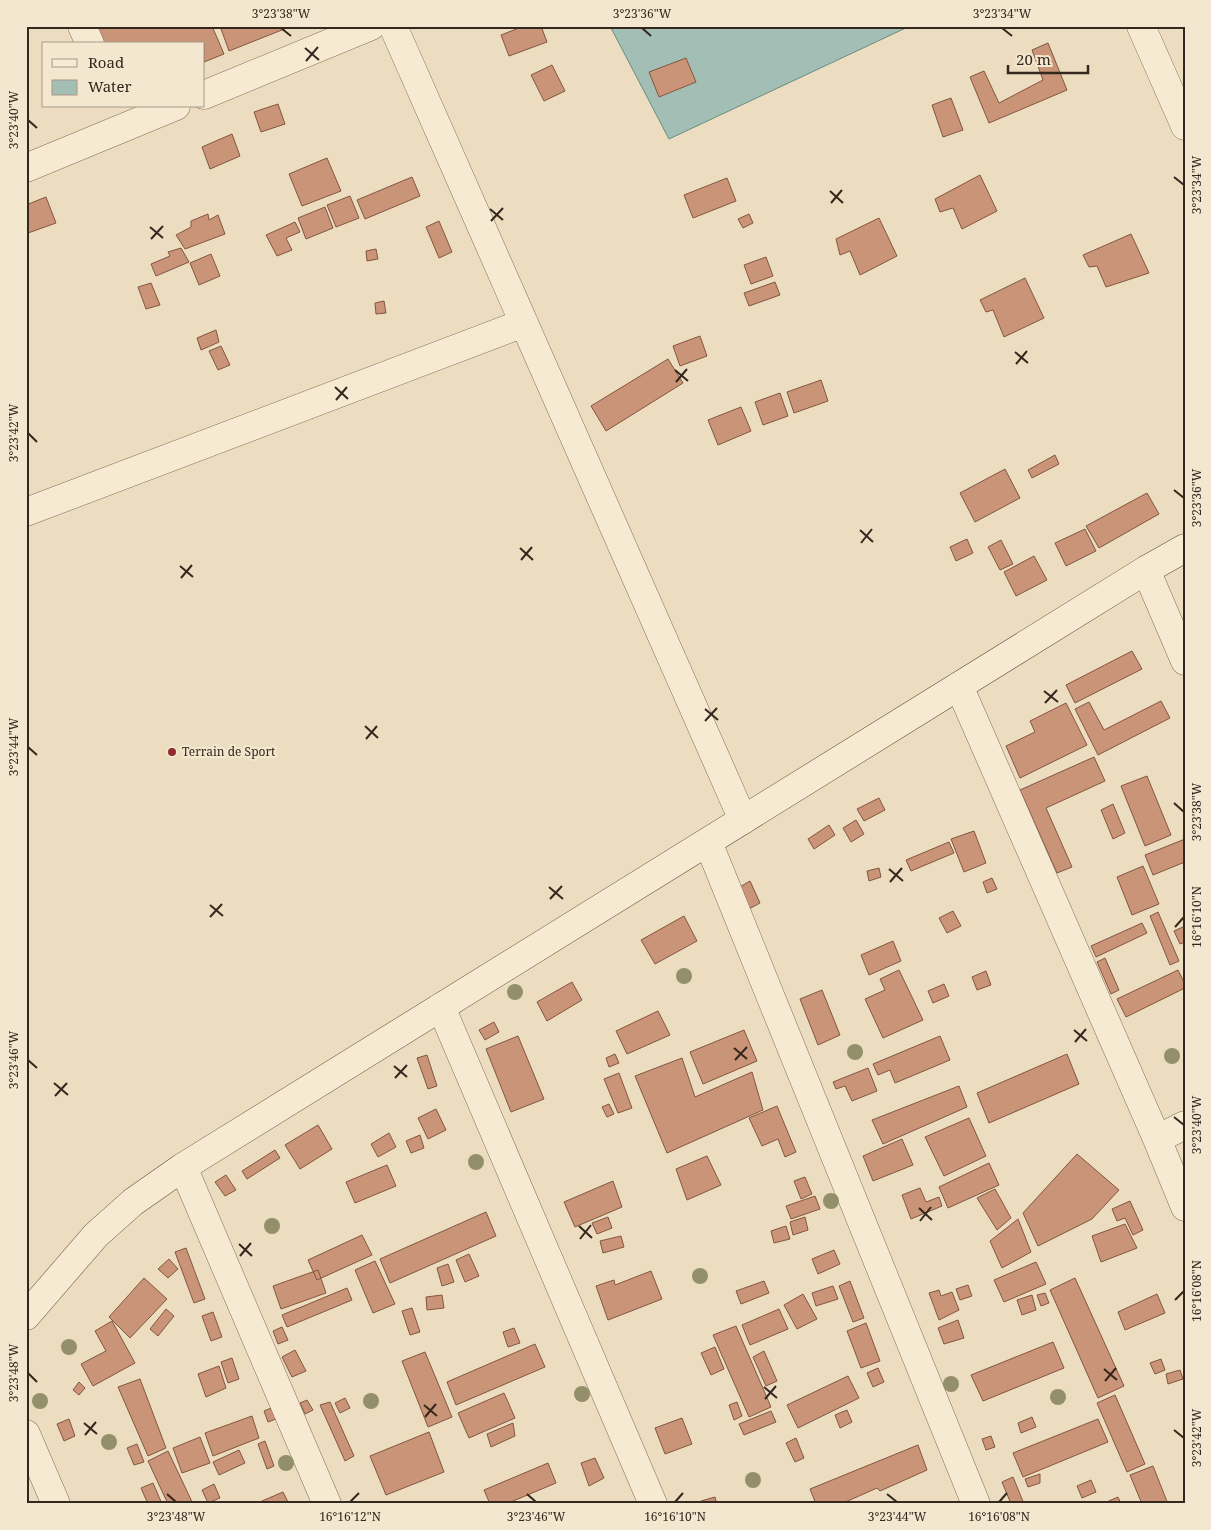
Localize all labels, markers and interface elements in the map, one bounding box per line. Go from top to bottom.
text: 3°23'38"W [252,5,311,22]
text: 3°23'36"W [613,5,672,22]
text: 3°23'34"W [973,5,1032,22]
legend [42,42,205,108]
scale bar [1008,42,1088,74]
text: 20 m [1016,49,1051,69]
text: Road [88,52,124,72]
text: Water [88,76,131,96]
text: 3°23'40"W [5,90,22,149]
text: 3°23'34"W [1188,155,1205,214]
text: 3°23'42"W [5,403,22,462]
text: 3°23'36"W [1188,468,1205,527]
text: 3°23'44"W [5,717,22,776]
place label: Terrain de Sport [182,743,275,760]
marker: Terrain de Sport [166,746,178,758]
text: 3°23'38"W [1188,782,1205,841]
text: 16°16'10"N [1188,886,1205,948]
text: 3°23'46"W [5,1030,22,1089]
text: 3°23'40"W [1188,1095,1205,1154]
text: 16°16'08"N [1188,1260,1205,1322]
text: 3°23'48"W [5,1343,22,1402]
text: 3°23'42"W [1188,1408,1205,1467]
text: 3°23'48"W [147,1508,206,1525]
text: 16°16'12"N [319,1508,381,1525]
text: 3°23'46"W [507,1508,566,1525]
text: 16°16'10"N [644,1508,706,1525]
text: 3°23'44"W [868,1508,927,1525]
text: 16°16'08"N [968,1508,1030,1525]

